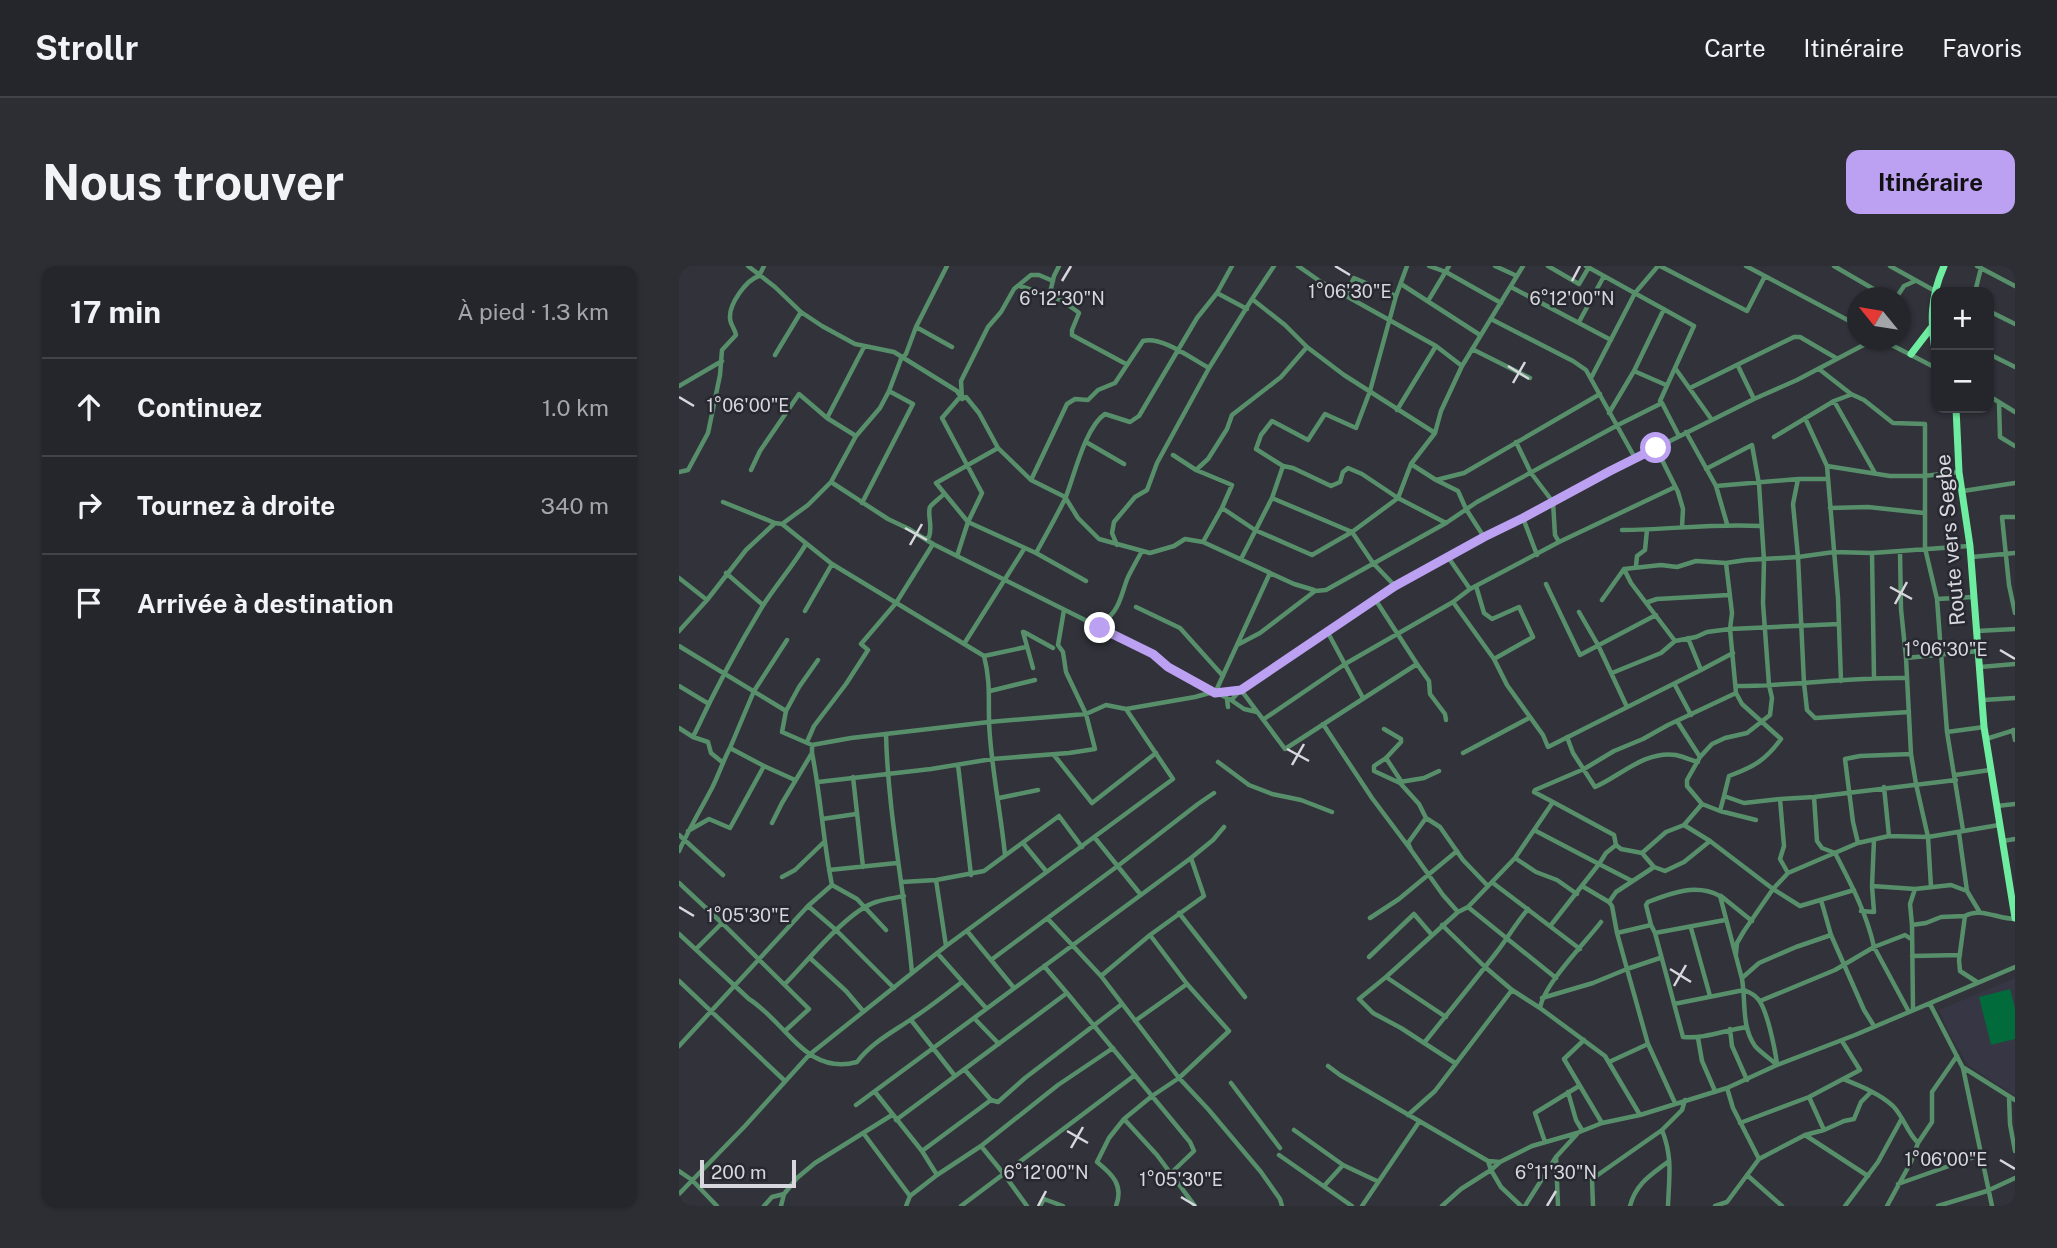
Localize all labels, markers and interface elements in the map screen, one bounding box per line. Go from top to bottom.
text: Strollr [35,29,138,67]
text: Carte [1704,34,1766,62]
text: Itinéraire [1804,34,1904,62]
text: Favoris [1942,34,2022,62]
button: Itinéraire [1846,150,2015,214]
text: Nous trouver [42,153,344,211]
text: 1°06'30"E [1308,281,1392,302]
north arrow [1847,287,1910,350]
map controls [1931,287,1994,413]
button: + [1931,287,1994,350]
text: 6°12'30"N [1019,288,1105,309]
text: 6°12'00"N [1529,288,1615,309]
text: 17 min [70,294,161,330]
text: À pied · 1.3 km [457,298,609,325]
button: − [1931,350,1994,413]
icon: ahead [70,388,108,426]
text: Continuez [137,392,262,423]
text: 1.0 km [542,394,609,421]
text: 1°06'00"E [707,395,789,416]
route start [1640,432,1671,463]
street label: Route vers Segbe [1930,453,1970,627]
icon: right [70,486,108,524]
text: Tournez à droite [137,490,335,521]
text: 340 m [541,492,609,519]
icon: arrive [70,584,108,622]
text: Arrivée à destination [137,588,394,619]
route end [1084,612,1115,643]
text: 1°06'30"E [1904,639,1988,660]
text: 1°05'30"E [706,905,790,926]
text: 1°06'00"E [1905,1149,1987,1170]
scale bar [700,1157,796,1189]
text: 200 m [711,1161,767,1183]
text: 6°12'00"N [1003,1162,1089,1183]
text: 6°11'30"N [1515,1162,1597,1183]
text: 1°05'30"E [1139,1169,1223,1190]

